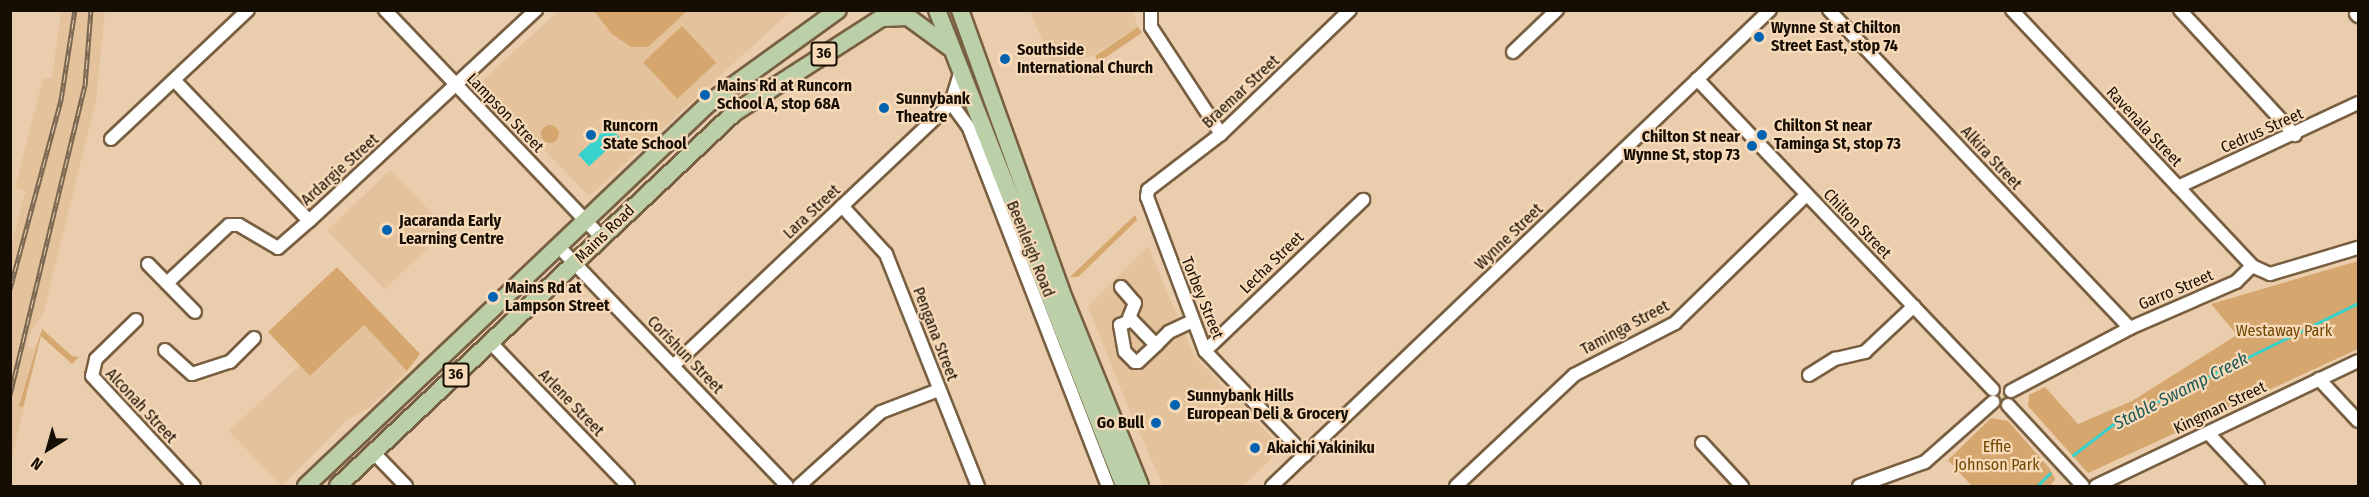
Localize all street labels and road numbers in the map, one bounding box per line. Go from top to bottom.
road number: 36 [810,42,838,66]
street label: Braemar Street [1198,51,1284,133]
street label: Lampson Street [463,69,547,157]
street label: Ravenala Street [2102,83,2186,171]
street label: Cedrus Street [2218,104,2306,158]
street label: Alkira Street [1957,122,2025,194]
street label: Ardargie Street [297,130,383,210]
street label: Lara Street [780,181,844,243]
street label: Chilton Street [1819,185,1895,263]
street label: Beenleigh Road [1002,198,1058,300]
street label: Wynne Street [1471,200,1547,274]
street label: Mains Road [571,201,639,267]
street label: Lecha Street [1236,228,1308,298]
street label: Torbey Street [1177,254,1227,342]
street label: Garro Street [2136,266,2216,314]
street label: Pengana Street [908,285,962,383]
street label: Taminga Street [1578,297,1672,359]
street label: Corishun Street [643,312,727,398]
road number: 36 [442,363,470,387]
street label: Alconah Street [101,365,181,447]
street label: Arlene Street [534,366,608,440]
street label: Kingman Street [2171,377,2269,439]

